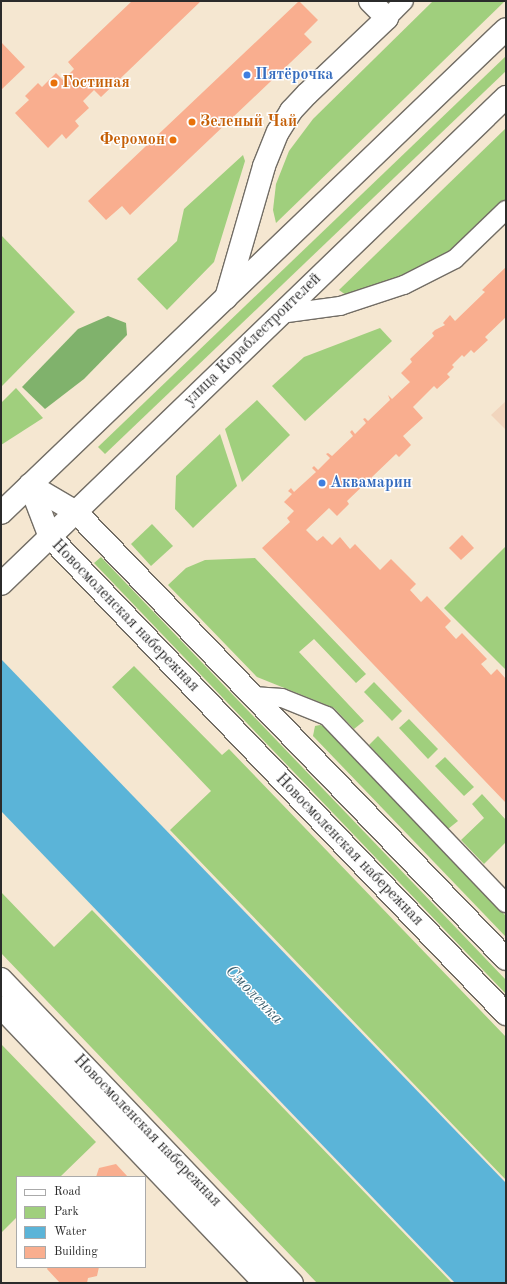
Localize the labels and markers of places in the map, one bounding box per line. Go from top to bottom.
place label: Пятёрочка [255,65,333,85]
marker: Пятёрочка [242,70,252,80]
place label: Гостиная [62,73,130,93]
marker: Гостиная [49,78,59,88]
place label: Зеленый Чай [200,112,297,132]
marker: Зеленый Чай [187,117,197,127]
place label: Феромон [100,130,165,150]
marker: Феромон [168,135,178,145]
place label: Аквамарин [330,473,412,493]
marker: Аквамарин [317,478,327,488]

